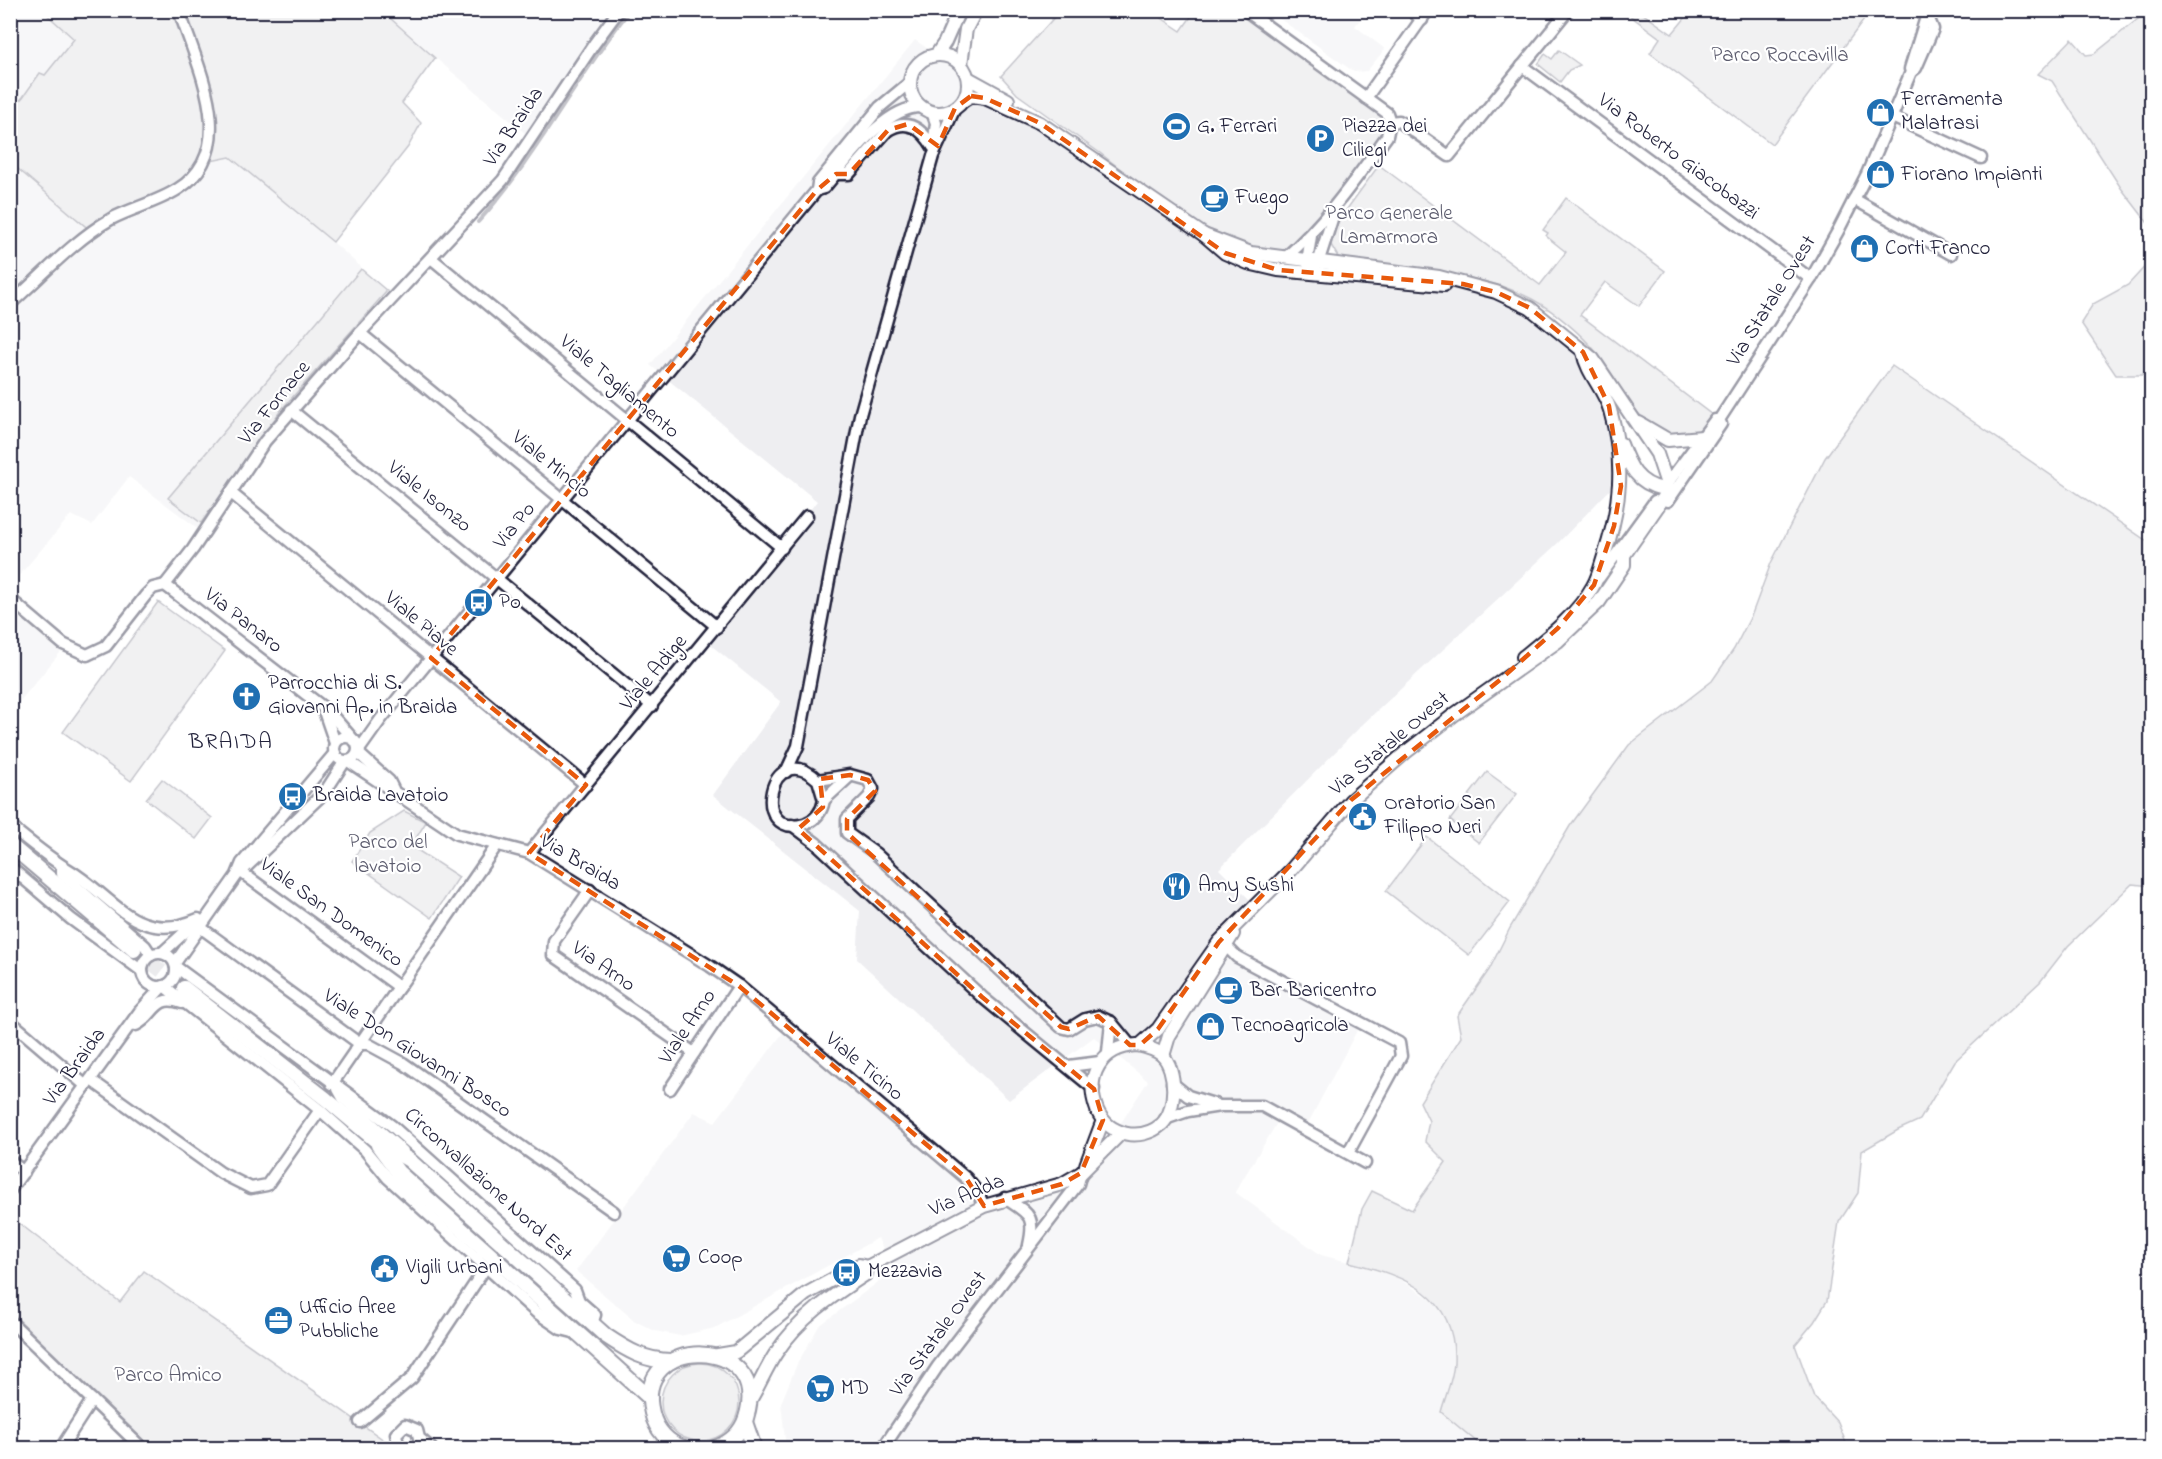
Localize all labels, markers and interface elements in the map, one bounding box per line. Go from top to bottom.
park label: Parco Roccavilla [1711,41,1849,71]
street label: Via Braida [476,81,552,174]
place label: Ferramenta Malatrasi [1900,85,2003,139]
street label: Via Roberto Giacobazzi [1590,86,1765,228]
shop icon: Ferramenta Malatrasi [1864,96,1896,128]
sports icon: G. Ferrari [1160,111,1192,143]
place label: G. Ferrari [1197,112,1277,142]
place label: Piazza dei Ciliegi [1342,112,1427,168]
parking icon: Piazza dei Ciliegi [1305,123,1337,155]
shop icon: Fiorano Impianti [1864,159,1896,191]
place label: Fiorano Impianti [1900,160,2043,190]
cafe icon: Fuego [1198,182,1230,214]
place label: Fuego [1234,183,1289,215]
park label: Parco Generale Lamarmora [1325,199,1453,253]
street label: Via Statale Ovest [1719,230,1824,373]
shop icon: Corti Franco [1848,233,1880,265]
place label: Corti Franco [1885,234,1990,264]
street label: Viale Tagliamento [550,327,686,448]
street label: Via Fornace [231,354,319,452]
street label: Viale Mincio [504,423,597,507]
street label: Viale Isonzo [380,453,478,540]
street label: Via Po [486,496,543,557]
street label: Via Panaro [196,580,289,661]
street label: Viale Piave [377,583,465,664]
bus stop icon: Po [462,587,494,619]
place label: Po [499,588,521,618]
street label: Viale Adige [612,628,697,720]
place label: Parrocchia di S. Giovanni Ap. in Braida [268,669,457,723]
church icon: Parrocchia di S. Giovanni Ap. in Braida [231,680,263,712]
street label: Via Statale Ovest [1322,684,1457,804]
district label: BRAIDA [188,727,273,759]
bus stop icon: Braida Lavatoio [276,780,308,812]
place label: Braida Lavatoio [312,781,448,811]
place label: Oratorio San Filippo Neri [1383,789,1495,843]
public building icon: Oratorio San Filippo Neri [1347,800,1379,832]
street label: Via Braida [533,826,626,899]
park label: Parco del lavatoio [349,828,427,882]
street label: Viale San Domenico [252,850,409,975]
restaurant icon: Amy Sushi [1161,870,1193,902]
place label: Amy Sushi [1198,871,1294,903]
street label: Via Arno [564,933,641,1000]
cafe icon: Bar Baricentro [1213,975,1245,1007]
place label: Bar Baricentro [1249,976,1377,1006]
street label: Viale Don Giovanni Bosco [316,981,517,1126]
street label: Viale Arno [651,983,724,1071]
shop icon: Tecnoagricola [1194,1010,1226,1042]
place label: Tecnoagricola [1231,1011,1349,1043]
street label: Via Braida [36,1022,114,1113]
street label: Viale Ticino [817,1025,910,1109]
street label: Circonvallazione Nord Est [397,1101,579,1269]
street label: Via Adda [924,1167,1009,1226]
supermarket icon: Coop [661,1242,693,1274]
place label: Coop [698,1243,743,1273]
public building icon: Vigili Urbani [369,1252,401,1284]
place label: Vigili Urbani [405,1253,503,1285]
bus stop icon: Mezzavia [831,1256,863,1288]
place label: Mezzavia [868,1257,942,1287]
street label: Via Statale Ovest [882,1265,995,1404]
place label: Ufficio Aree Pubbliche [299,1293,397,1347]
office icon: Ufficio Aree Pubbliche [262,1304,294,1336]
park label: Parco Amico [114,1361,222,1391]
supermarket icon: MD [804,1373,836,1405]
place label: MD [841,1374,869,1404]

